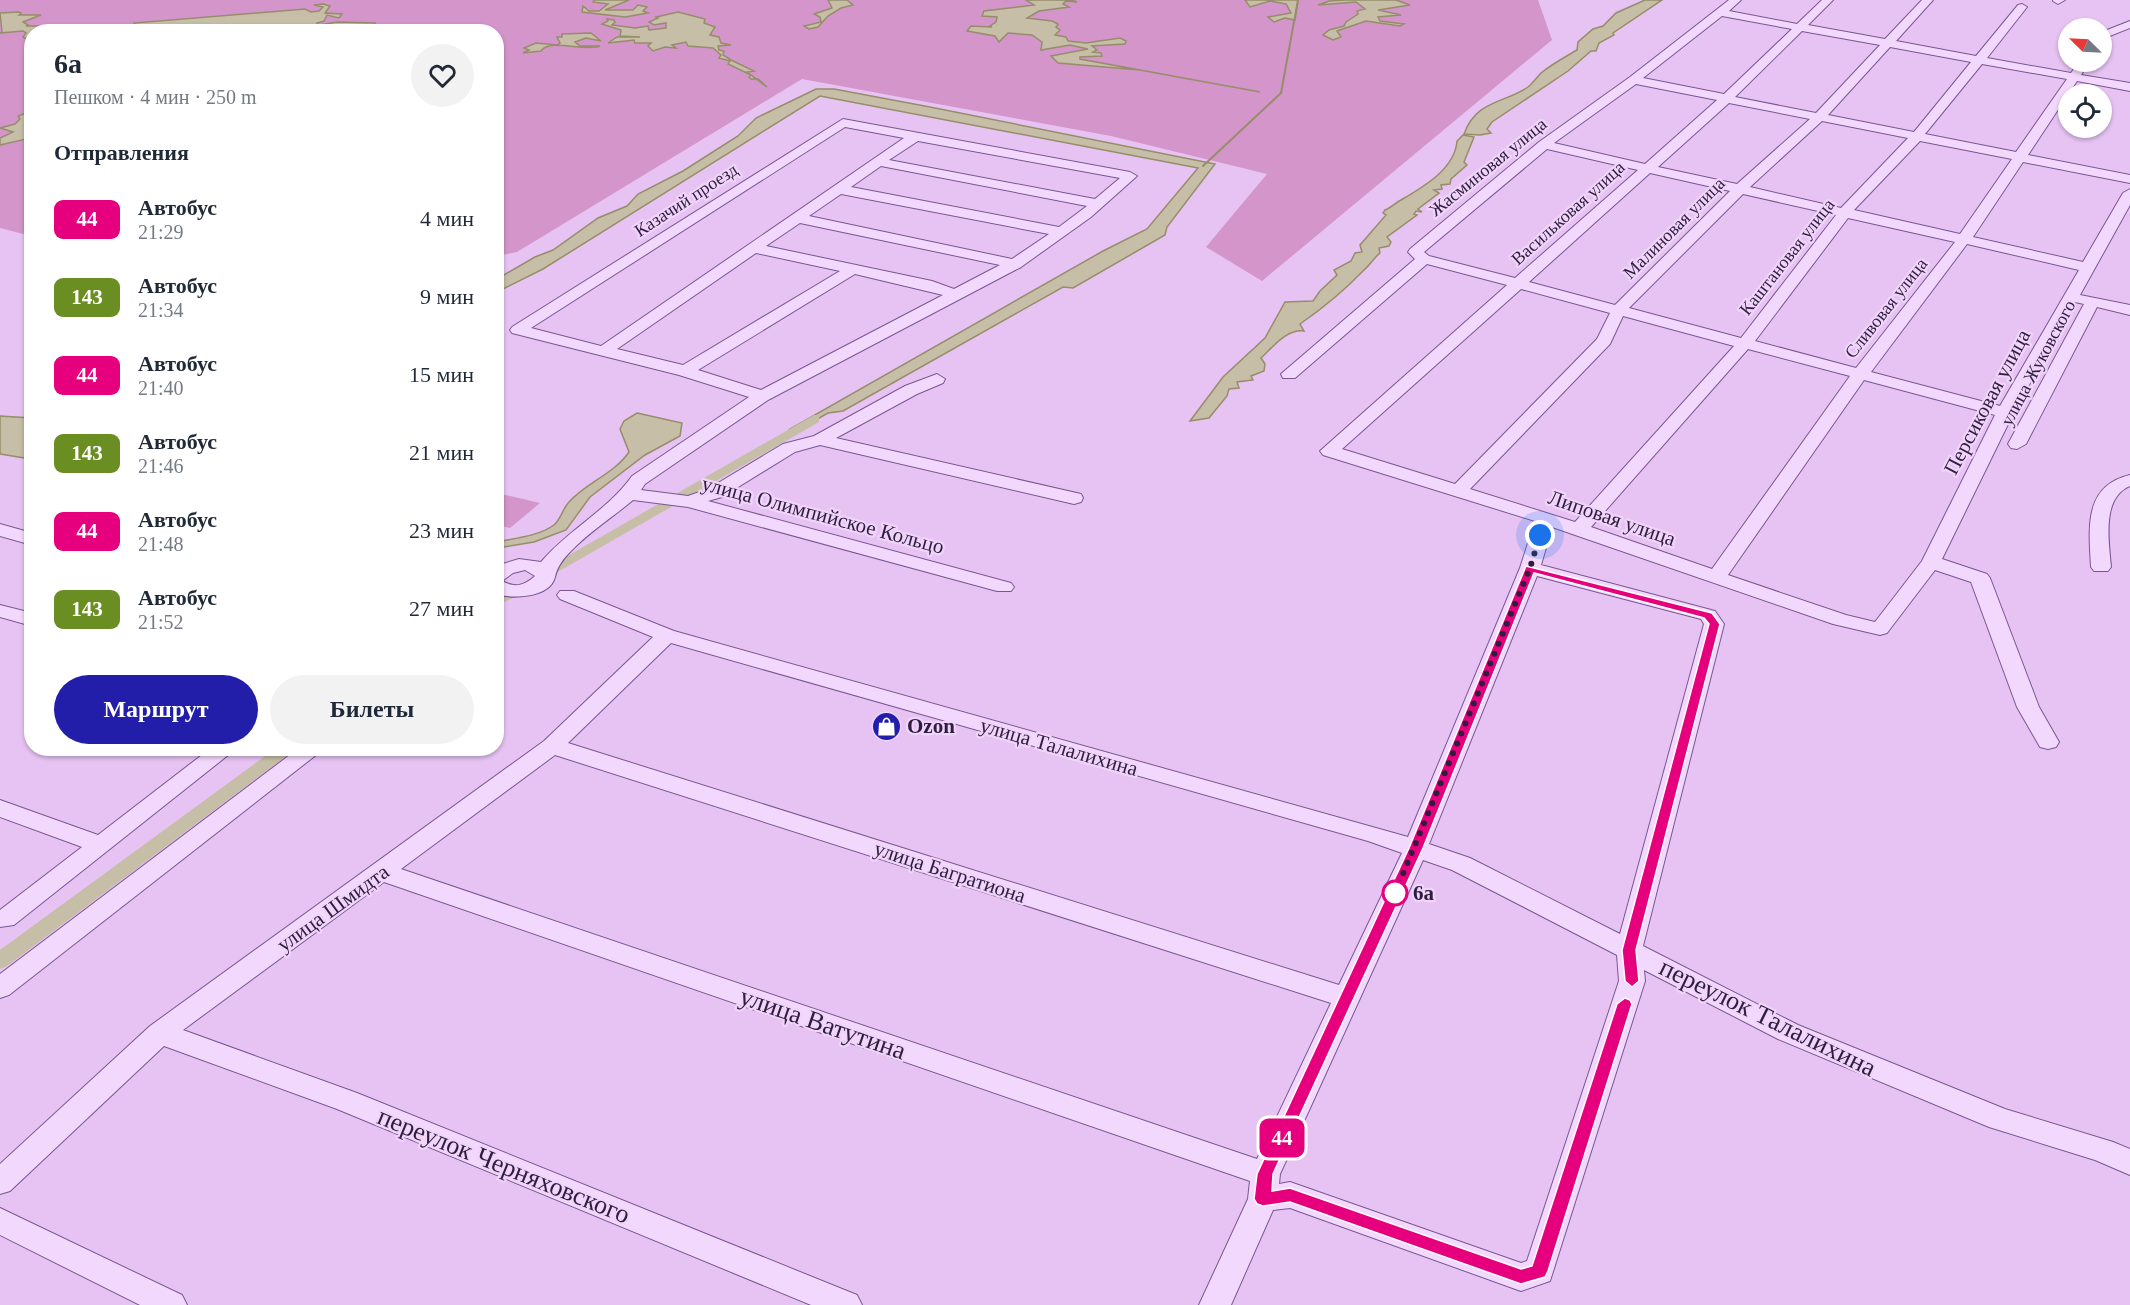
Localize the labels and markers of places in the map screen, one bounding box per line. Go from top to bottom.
shop icon: Ozon [870,710,902,742]
place label: Ozon [907,714,955,738]
marker: 6а [1382,880,1408,906]
place label: 6а [1413,881,1435,905]

